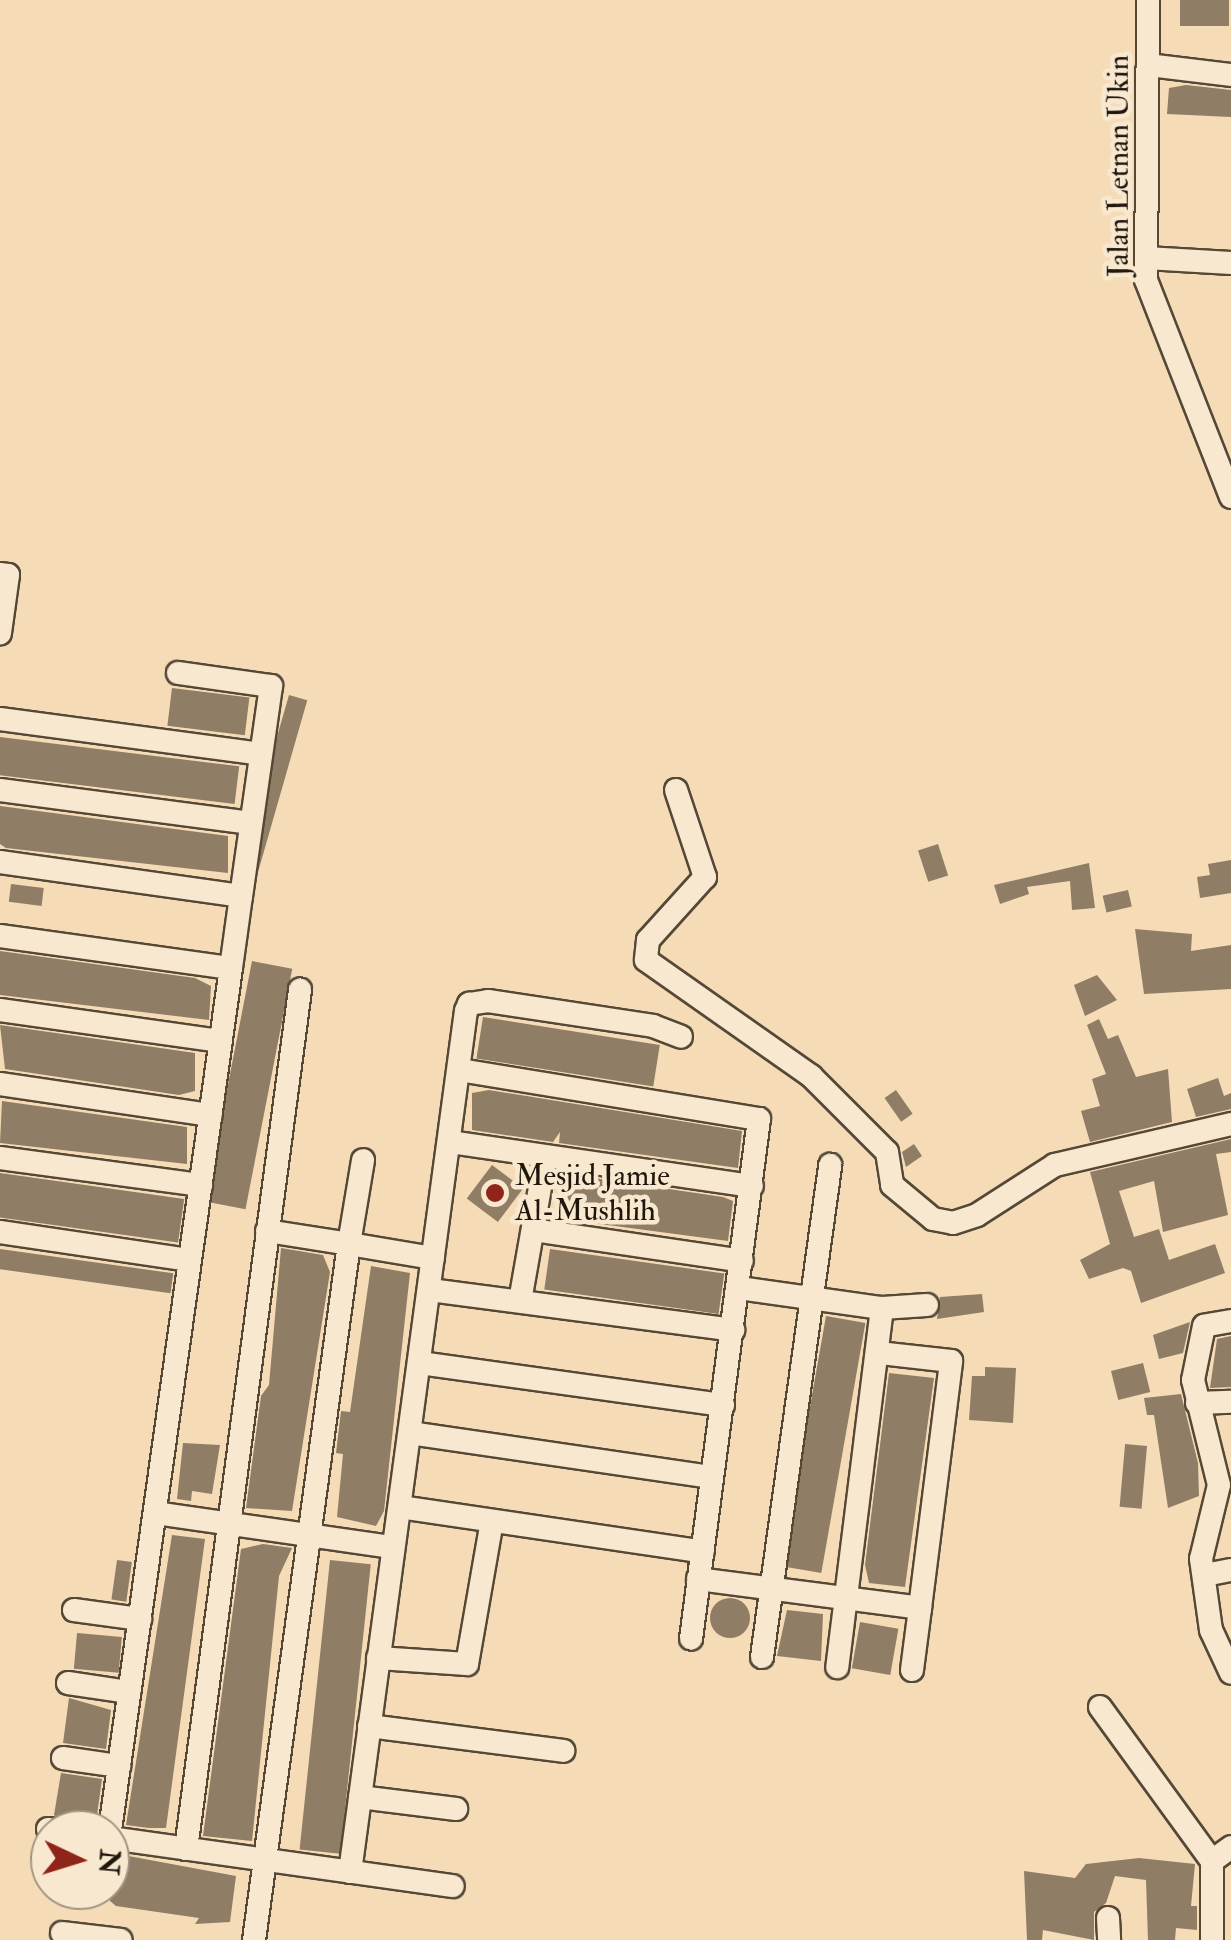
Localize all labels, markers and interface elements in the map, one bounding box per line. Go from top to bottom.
street label: Jalan Letnan Ukin [1101,55,1137,277]
place label: Mesjid Jamie Al-Mushlih [515,1158,670,1228]
marker: Mesjid Jamie Al-Mushlih [484,1182,506,1204]
north arrow [30,1810,130,1910]
text: N [90,1848,127,1876]

